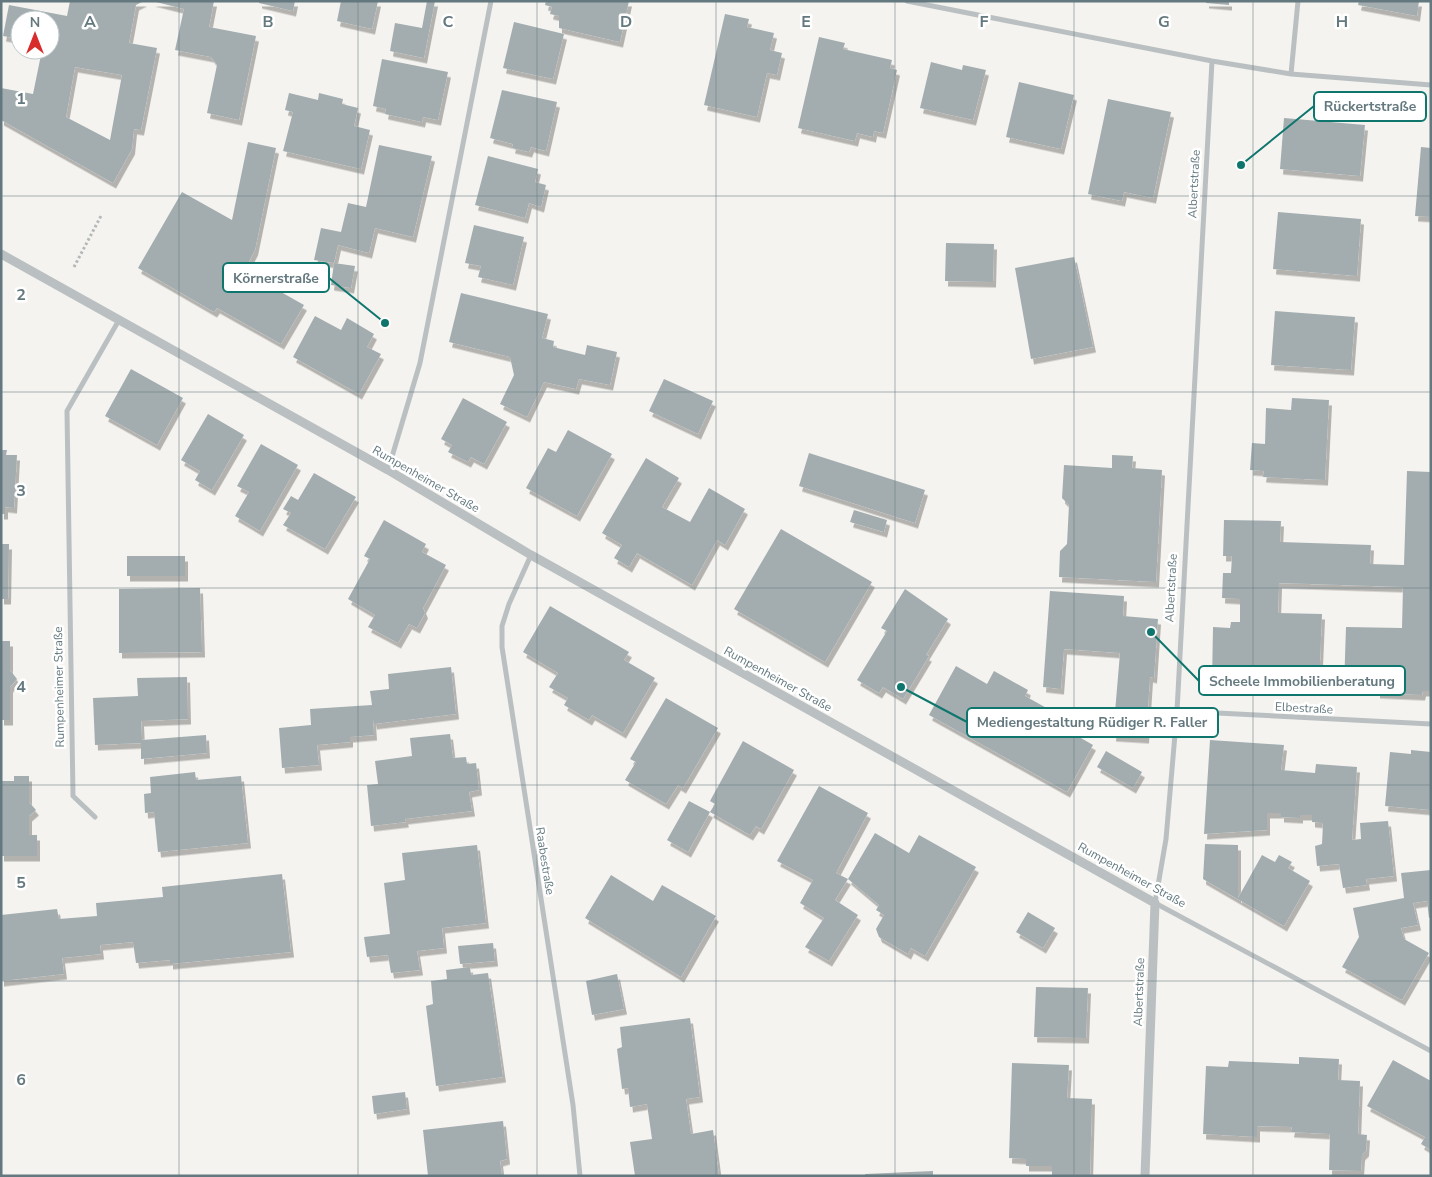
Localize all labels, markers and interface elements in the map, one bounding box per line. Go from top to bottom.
north arrow [10,10,60,60]
text: A [84,11,96,33]
text: B [262,11,274,33]
text: C [443,11,454,33]
text: D [620,11,632,33]
text: E [801,11,811,33]
text: F [980,11,989,33]
text: G [1158,11,1170,33]
text: H [1336,11,1348,33]
text: N [30,13,40,32]
text: 1 [16,88,26,110]
callout: Rückertstraße [1314,92,1426,121]
text: Rückertstraße [1324,97,1417,116]
street label: Albertstraße [1184,149,1204,219]
callout: Körnerstraße [223,263,329,292]
text: Körnerstraße [233,269,319,288]
text: 2 [16,284,26,306]
street label: Rumpenheimer Straße [370,442,482,516]
text: 3 [16,480,26,502]
street label: Albertstraße [1161,553,1181,623]
street label: Rumpenheimer Straße [50,626,68,748]
street label: Rumpenheimer Straße [721,643,835,715]
callout: Scheele Immobilienberatung [1199,666,1405,695]
text: Scheele Immobilienberatung [1209,672,1395,691]
text: 4 [16,676,26,698]
street label: Elbestraße [1275,698,1333,718]
callout: Mediengestaltung Rüdiger R. Faller [967,708,1218,737]
text: Mediengestaltung Rüdiger R. Faller [977,713,1208,732]
street label: Raabestraße [532,826,558,896]
street label: Rumpenheimer Straße [1075,839,1189,911]
text: 5 [16,872,26,894]
street label: Albertstraße [1130,957,1148,1027]
text: 6 [16,1069,26,1091]

